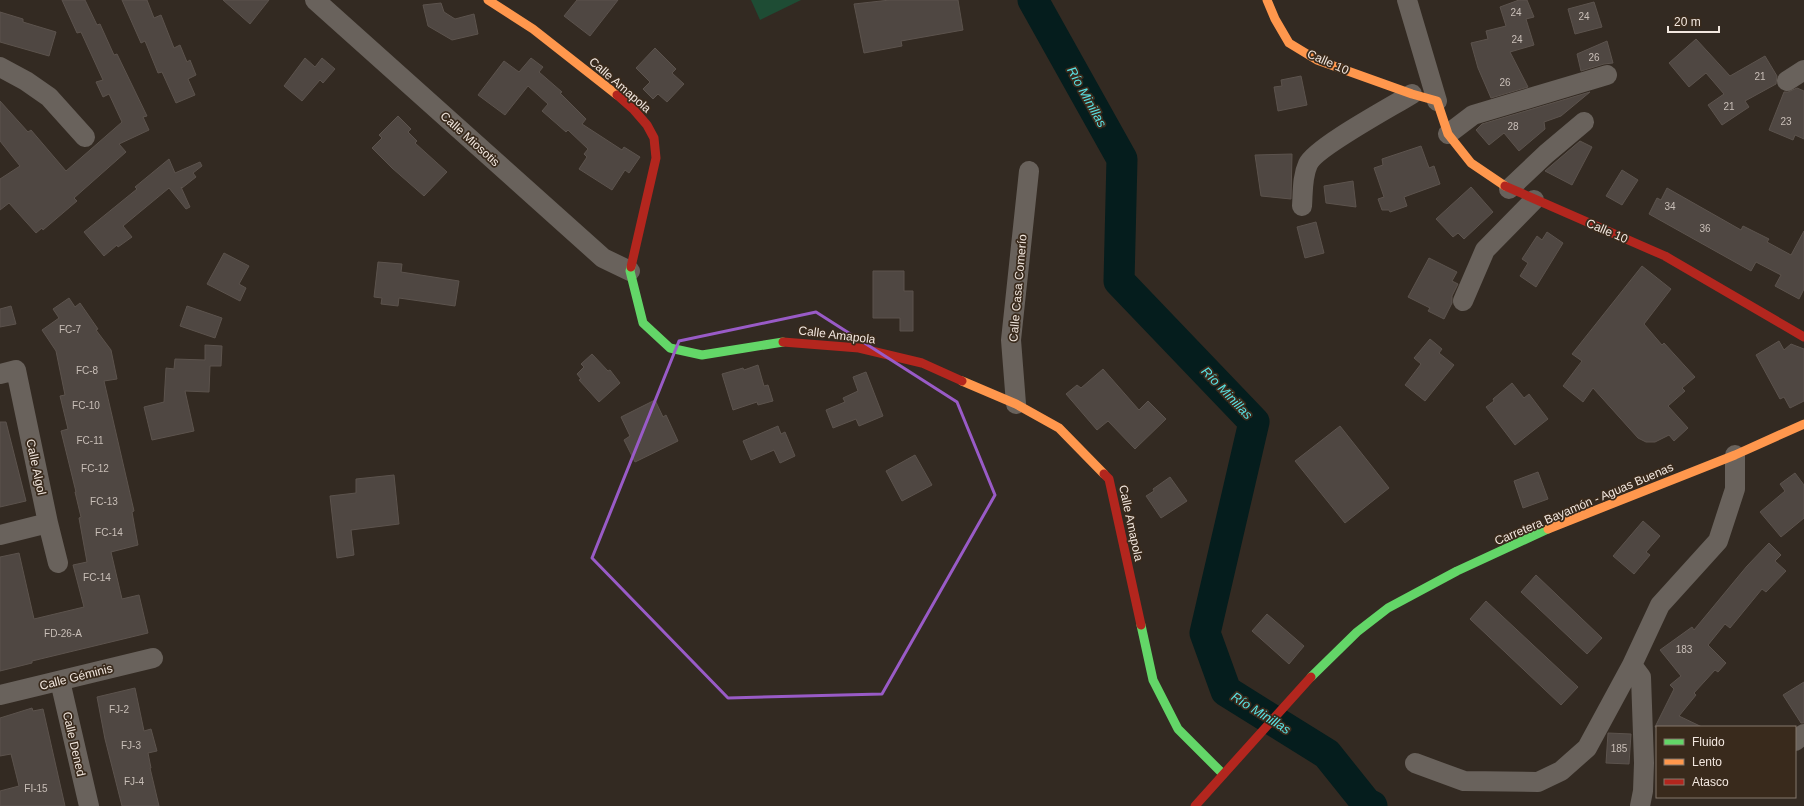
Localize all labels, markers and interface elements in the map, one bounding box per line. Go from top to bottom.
house number: 24 [1510,7,1522,18]
scale bar [1668,8,1719,34]
house number: 24 [1578,11,1590,22]
text: 20 m [1674,15,1701,29]
house number: 24 [1511,34,1523,45]
street label: Calle 10 [1305,47,1351,77]
house number: 26 [1588,52,1600,63]
street label: Calle Amapola [586,54,654,116]
water label: Río Minillas [1064,64,1110,130]
house number: 21 [1754,71,1766,82]
house number: 26 [1499,77,1511,88]
house number: 21 [1723,101,1735,112]
street label: Calle Miosotis [438,109,502,169]
house number: 23 [1780,116,1792,127]
house number: 28 [1507,121,1519,132]
house number: 34 [1664,201,1676,212]
street label: Calle 10 [1584,216,1630,246]
house number: 36 [1699,223,1711,234]
street label: Calle Casa Comerío [1006,233,1030,342]
street label: Calle Amapola [798,323,877,347]
house number: FC-7 [59,324,82,335]
water label: Río Minillas [1198,364,1256,423]
house number: FC-8 [76,365,99,376]
house number: FC-10 [72,400,100,411]
house number: FC-11 [76,435,104,446]
street label: Calle Algol [23,438,49,496]
street label: Carretera Bayamón - Aguas Buenas [1493,460,1675,548]
house number: FC-12 [81,463,109,474]
street label: Calle Amapola [1116,484,1146,563]
house number: FC-13 [90,496,118,507]
house number: FC-14 [95,527,123,538]
house number: FC-14 [83,572,111,583]
house number: FD-26-A [44,628,82,639]
house number: 183 [1676,644,1693,655]
street label: Calle Géminis [38,661,114,693]
water label: Río Minillas [1229,689,1294,737]
house number: FJ-2 [109,704,129,715]
street label: Calle Dened [60,710,88,778]
legend [1656,726,1796,798]
text: Fluido [1692,735,1725,749]
house number: FJ-3 [121,740,141,751]
house number: 185 [1611,743,1628,754]
text: Lento [1692,755,1722,769]
text: Atasco [1692,775,1729,789]
house number: FJ-4 [124,776,144,787]
house number: FI-15 [24,783,48,794]

